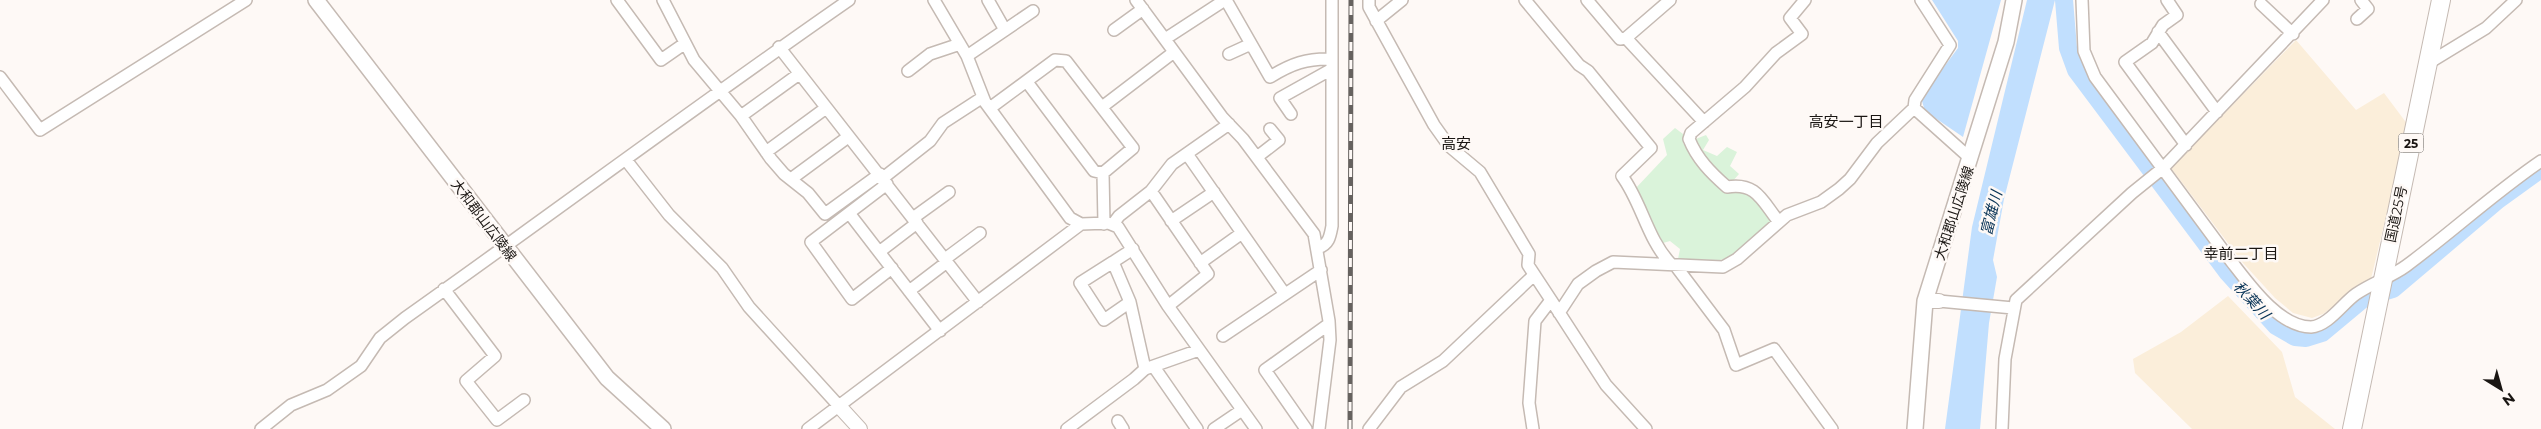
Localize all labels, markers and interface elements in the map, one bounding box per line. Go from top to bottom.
district label: 高安一丁目 [1808,112,1884,131]
district label: 高安 [1441,134,1471,153]
road number: 25 [2398,134,2424,152]
street label: 大和郡山広陵線 [1930,164,1978,262]
street label: 大和郡山広陵線 [447,175,521,265]
street label: 国道25号 [2381,184,2411,244]
water label: 富雄川 [1976,187,2006,237]
district label: 幸前二丁目 [2203,244,2279,263]
water label: 秋葉川 [2230,277,2275,325]
north arrow [2476,364,2526,414]
text: N [2499,389,2519,410]

